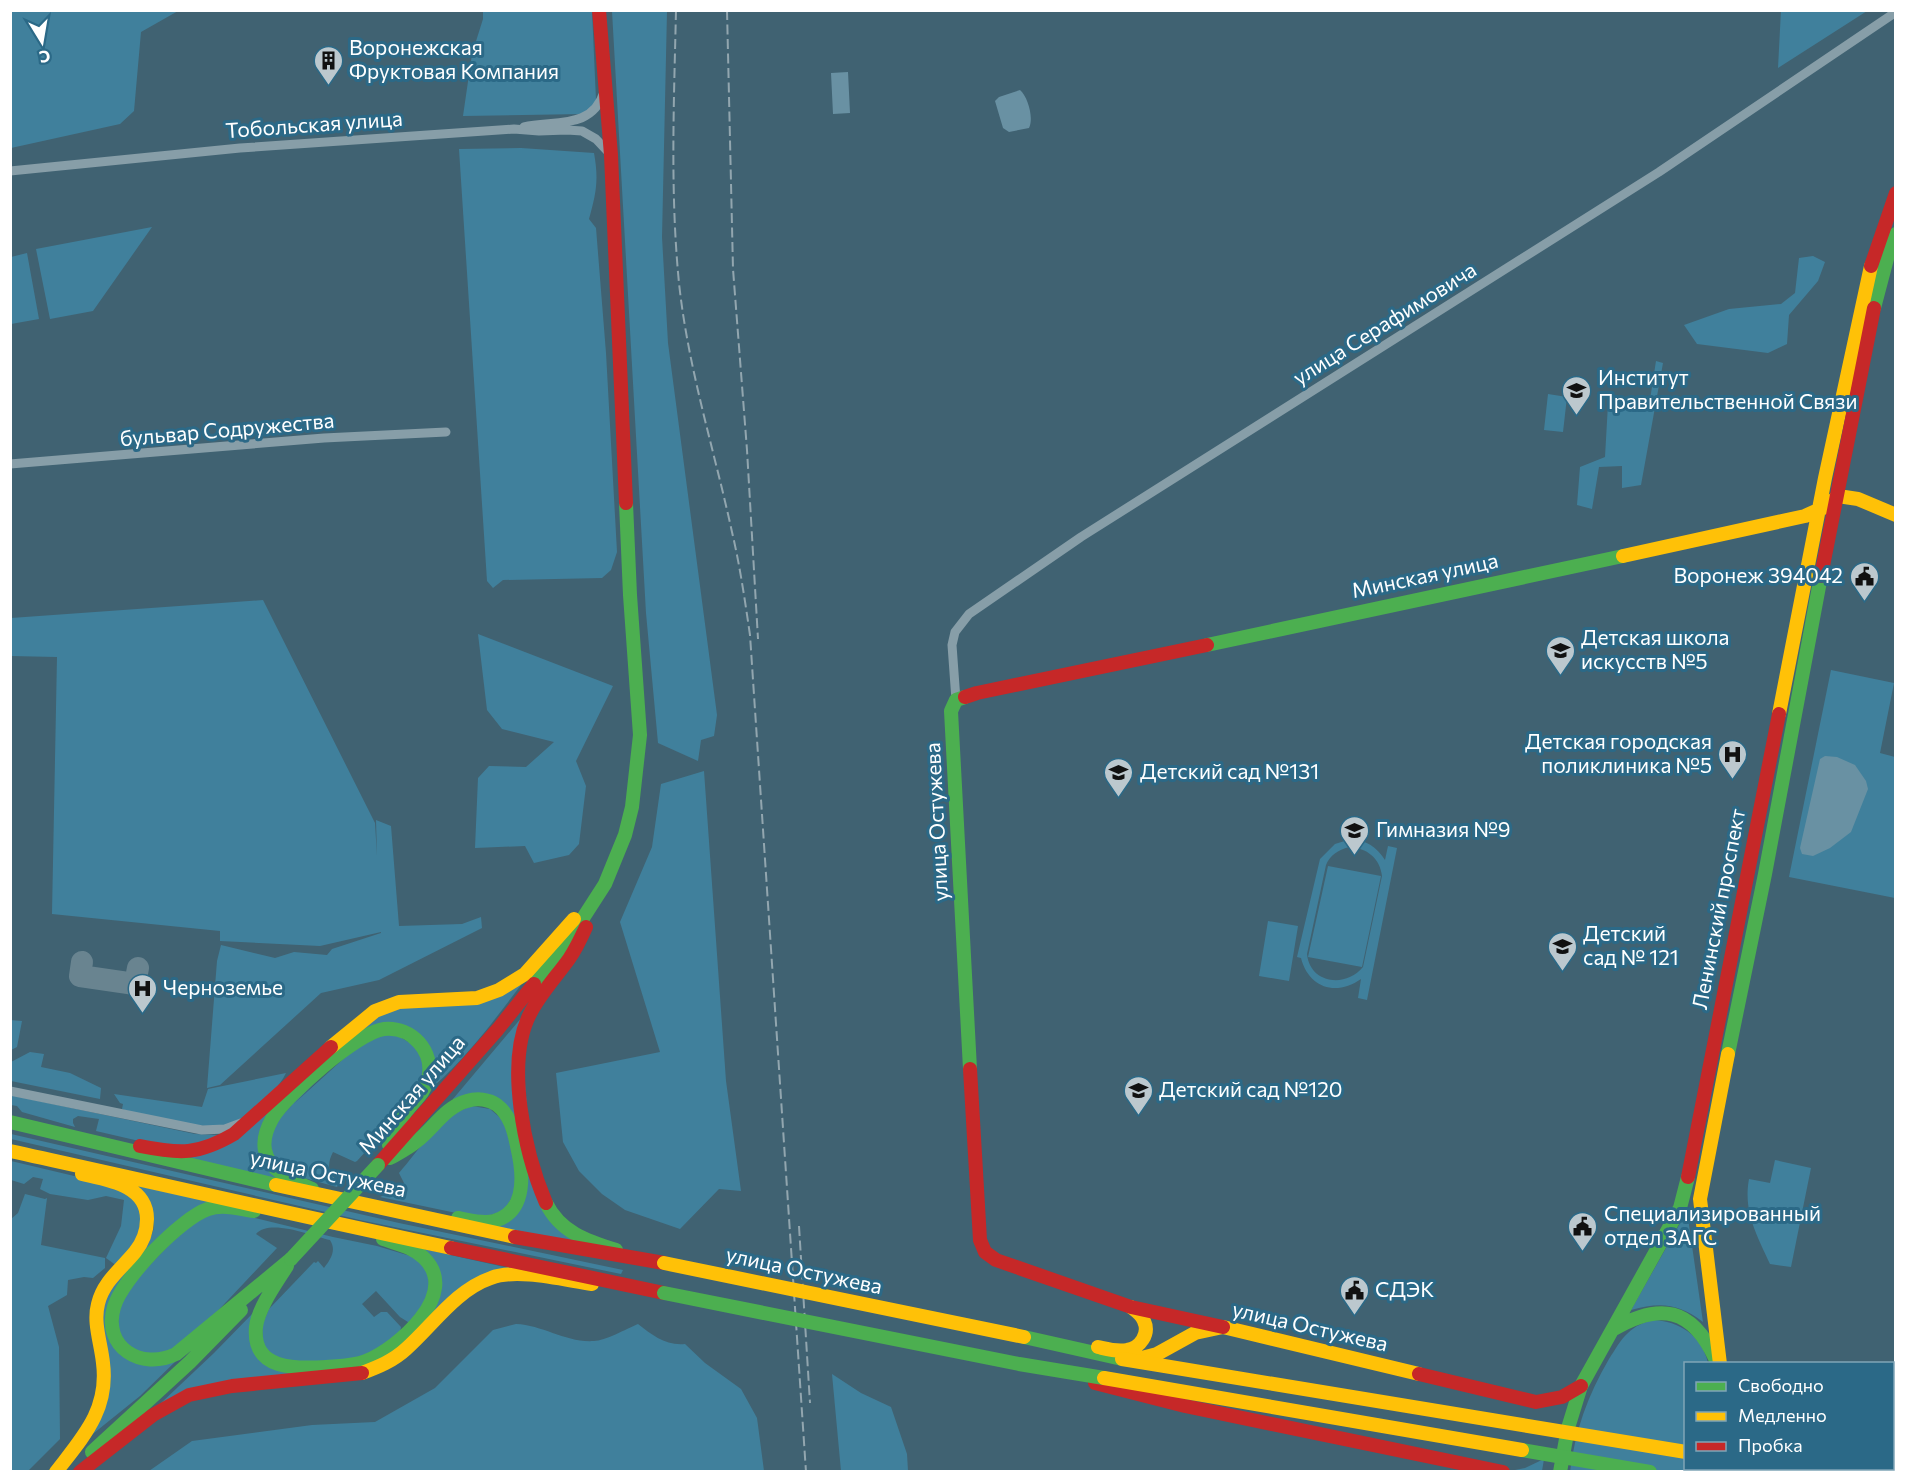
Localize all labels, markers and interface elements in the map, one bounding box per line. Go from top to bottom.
north arrow [12,12,72,72]
place label: Воронежская Фруктовая Компания [349,34,559,83]
building icon: Воронежская Фруктовая Компания [312,44,344,86]
text: С [38,47,52,68]
street label: Тобольская улица [225,105,403,142]
street label: улица Серафимовича [1288,256,1480,389]
place label: Институт Правительственной Связи [1598,364,1858,413]
school or university icon: Институт Правительственной Связи [1561,374,1593,416]
street label: бульвар Содружества [119,407,335,450]
street label: Минская улица [1349,547,1500,602]
public building icon: Воронеж 394042 [1848,560,1880,602]
place label: Воронеж 394042 [1673,562,1843,587]
place label: Детская школа искусств №5 [1581,624,1729,673]
school or university icon: Детская школа искусств №5 [1544,634,1576,676]
place label: Детская городская поликлиника №5 [1525,728,1712,777]
hospital icon: Детская городская поликлиника №5 [1717,738,1749,780]
street label: улица Остужева [919,742,952,902]
school or university icon: Детский сад №131 [1103,756,1135,798]
place label: Детский сад №131 [1140,758,1319,783]
street label: Ленинский проспект [1686,806,1749,1011]
school or university icon: Гимназия №9 [1339,814,1371,856]
place label: Гимназия №9 [1376,816,1511,841]
place label: Детский сад № 121 [1583,920,1679,969]
school or university icon: Детский сад № 121 [1546,930,1578,972]
hospital icon: Черноземье [126,972,158,1014]
place label: Черноземье [163,974,283,999]
street label: Минская улица [353,1030,469,1158]
school or university icon: Детский сад №120 [1122,1074,1154,1116]
place label: Детский сад №120 [1159,1076,1342,1101]
street label: улица Остужева [248,1144,409,1201]
place label: Специализированный отдел ЗАГС [1604,1200,1821,1249]
public building icon: Специализированный отдел ЗАГС [1567,1210,1599,1252]
street label: улица Остужева [724,1241,885,1298]
public building icon: СДЭК [1338,1274,1370,1316]
place label: СДЭК [1375,1276,1434,1301]
street label: улица Остужева [1230,1295,1391,1356]
legend [1684,1362,1894,1470]
text: Свободно [1738,1374,1824,1396]
text: Медленно [1738,1404,1827,1426]
text: Пробка [1738,1434,1803,1456]

